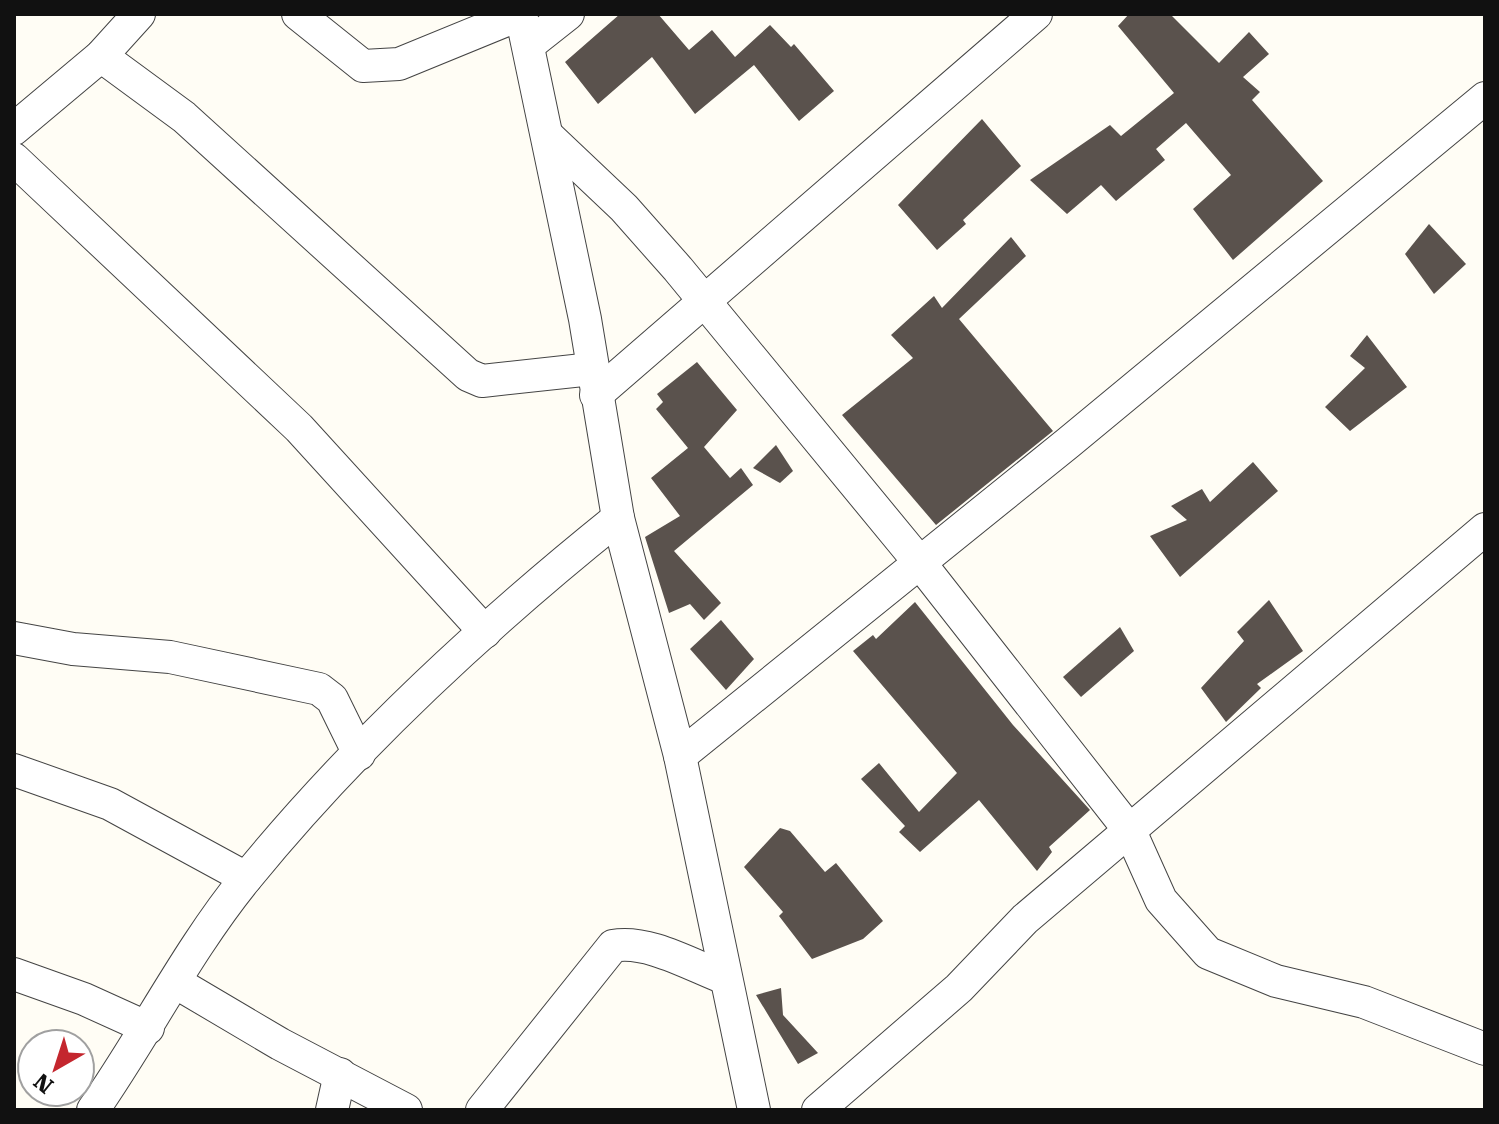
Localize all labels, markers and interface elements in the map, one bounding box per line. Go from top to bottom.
north arrow [16,1028,96,1108]
text: N [29,1068,58,1098]

